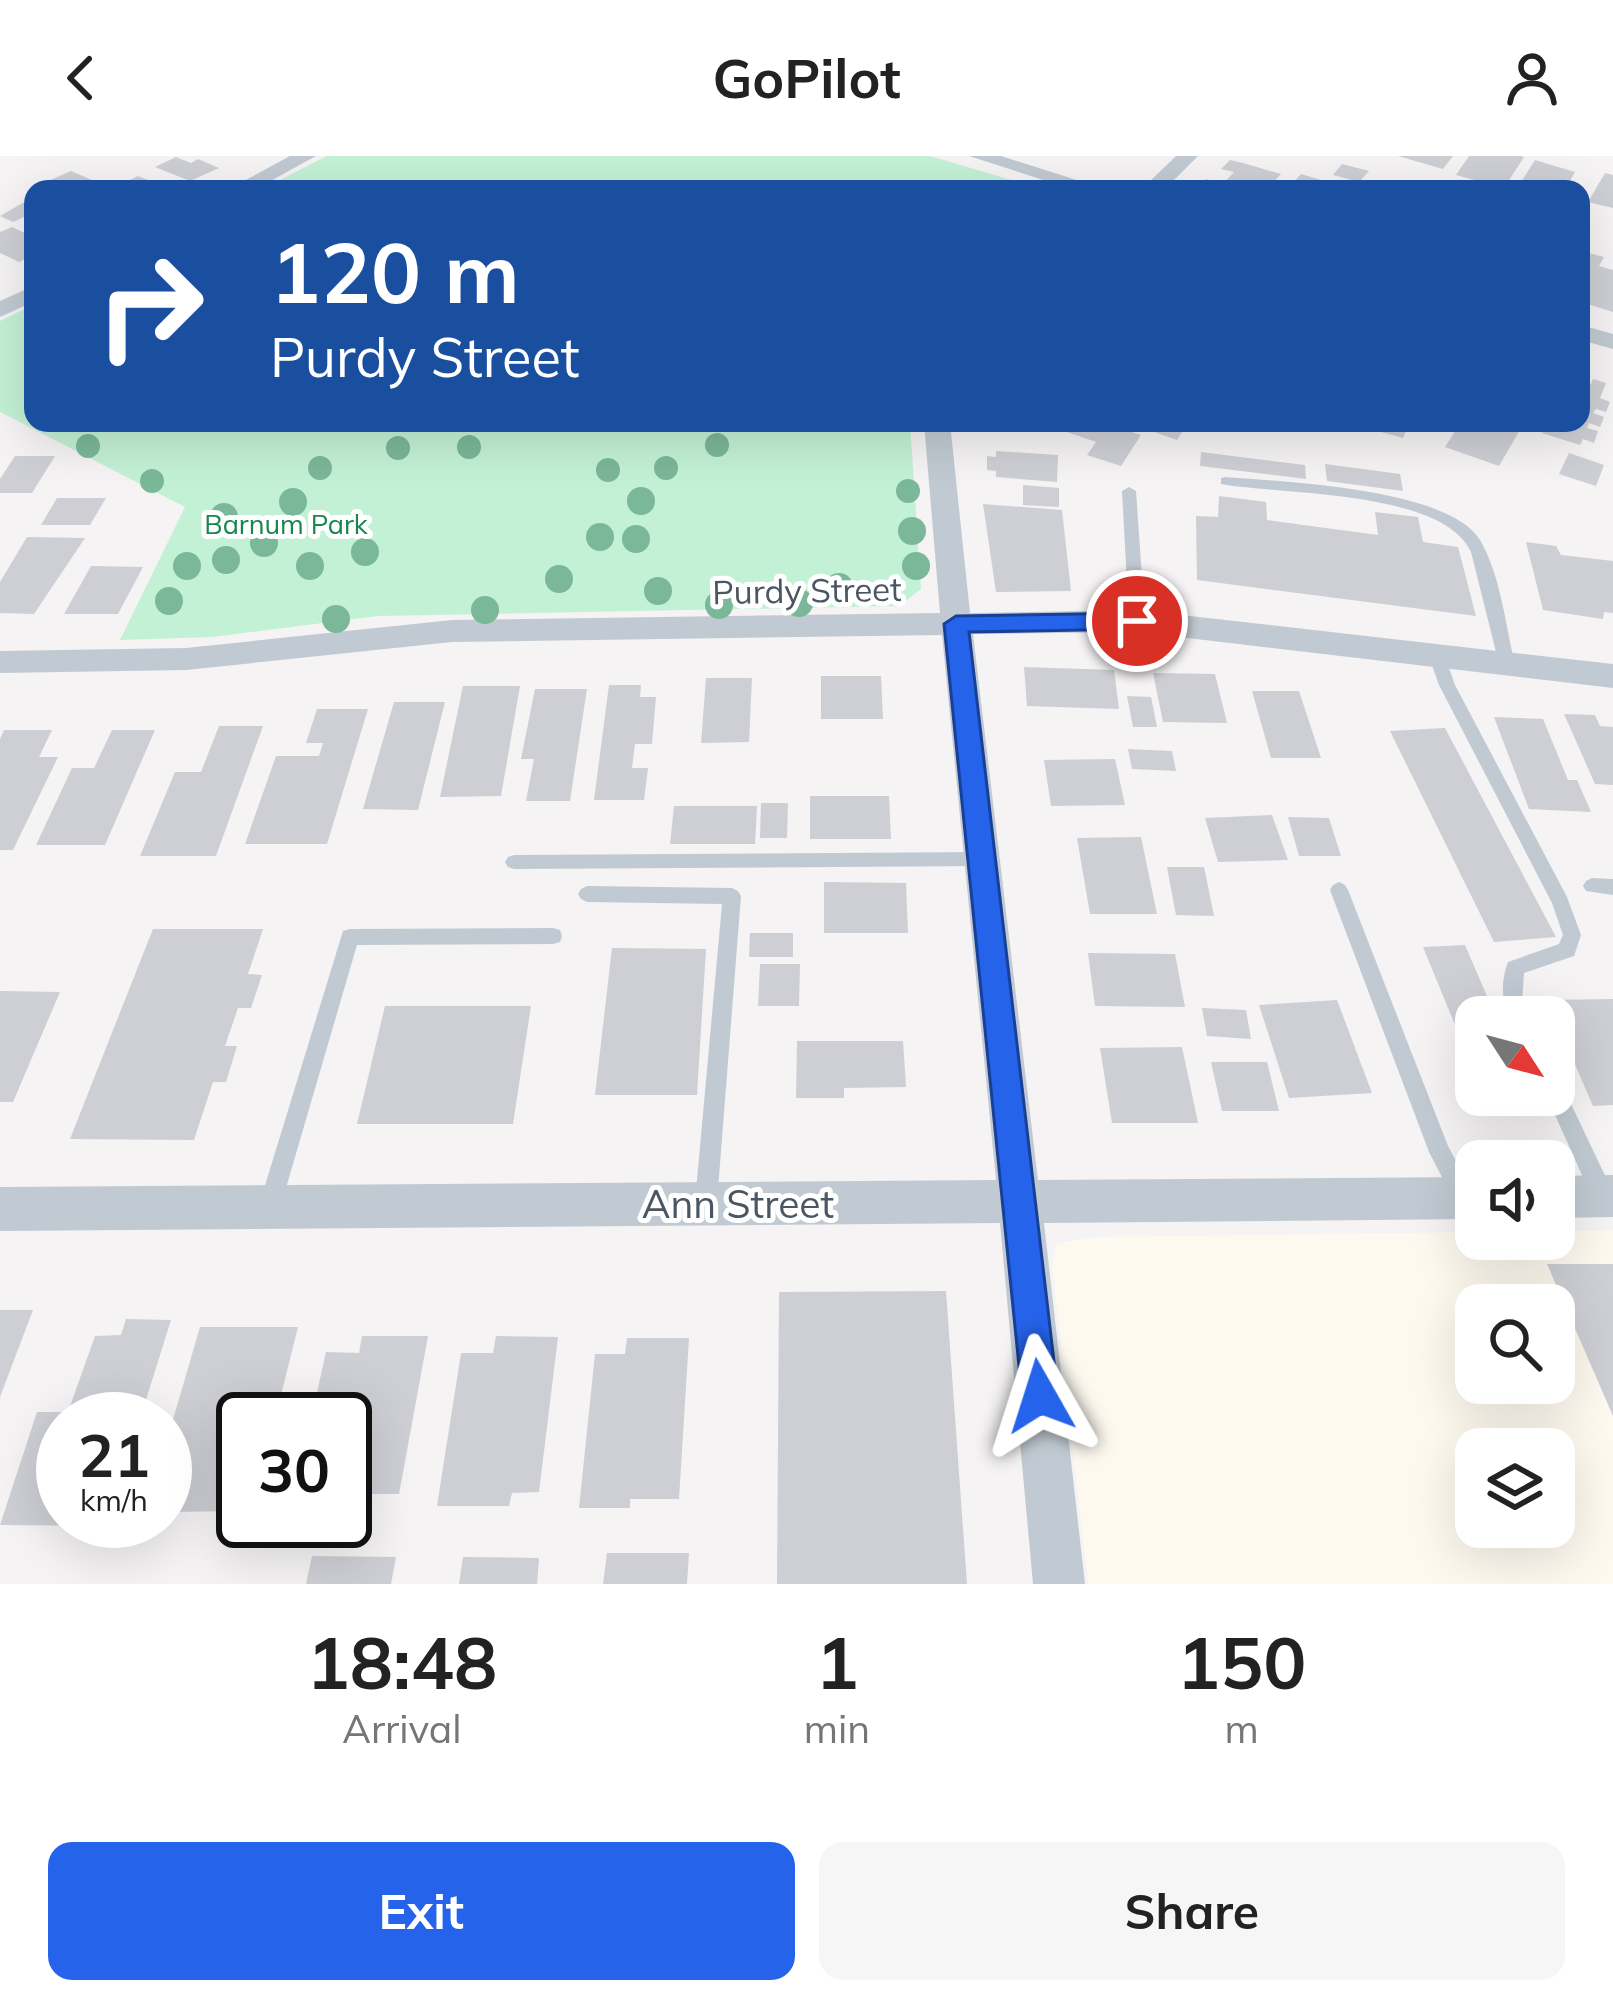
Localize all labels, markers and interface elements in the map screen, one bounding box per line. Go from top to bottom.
text: GoPilot [712,44,901,112]
icon: back [48,45,114,111]
icon: person [1499,45,1565,111]
text: 120 m [270,219,520,324]
icon: right [72,228,228,384]
text: Purdy Street [270,323,580,391]
park label: Barnum Park [204,507,369,541]
street label: Purdy Street [712,568,902,612]
pin [1086,570,1188,672]
icon: arrive [1104,588,1170,654]
north arrow [1455,996,1575,1116]
map controls [1455,996,1575,1548]
button: sound [1455,1140,1575,1260]
street label: Ann Street [642,1179,834,1228]
button: search [1455,1284,1575,1404]
position arrow [977,1333,1103,1459]
speed limit sign: 30 [216,1392,372,1548]
text: 21 [78,1417,150,1492]
button: layers [1455,1428,1575,1548]
text: km/h [80,1481,148,1519]
text: 18:48 [307,1617,497,1707]
text: 1 [815,1617,859,1707]
text: 150 [1177,1617,1306,1707]
text: Arrival [342,1704,462,1753]
text: min [804,1704,870,1753]
text: m [1224,1704,1259,1753]
button: Exit [48,1842,795,1980]
button: Share [819,1842,1565,1980]

